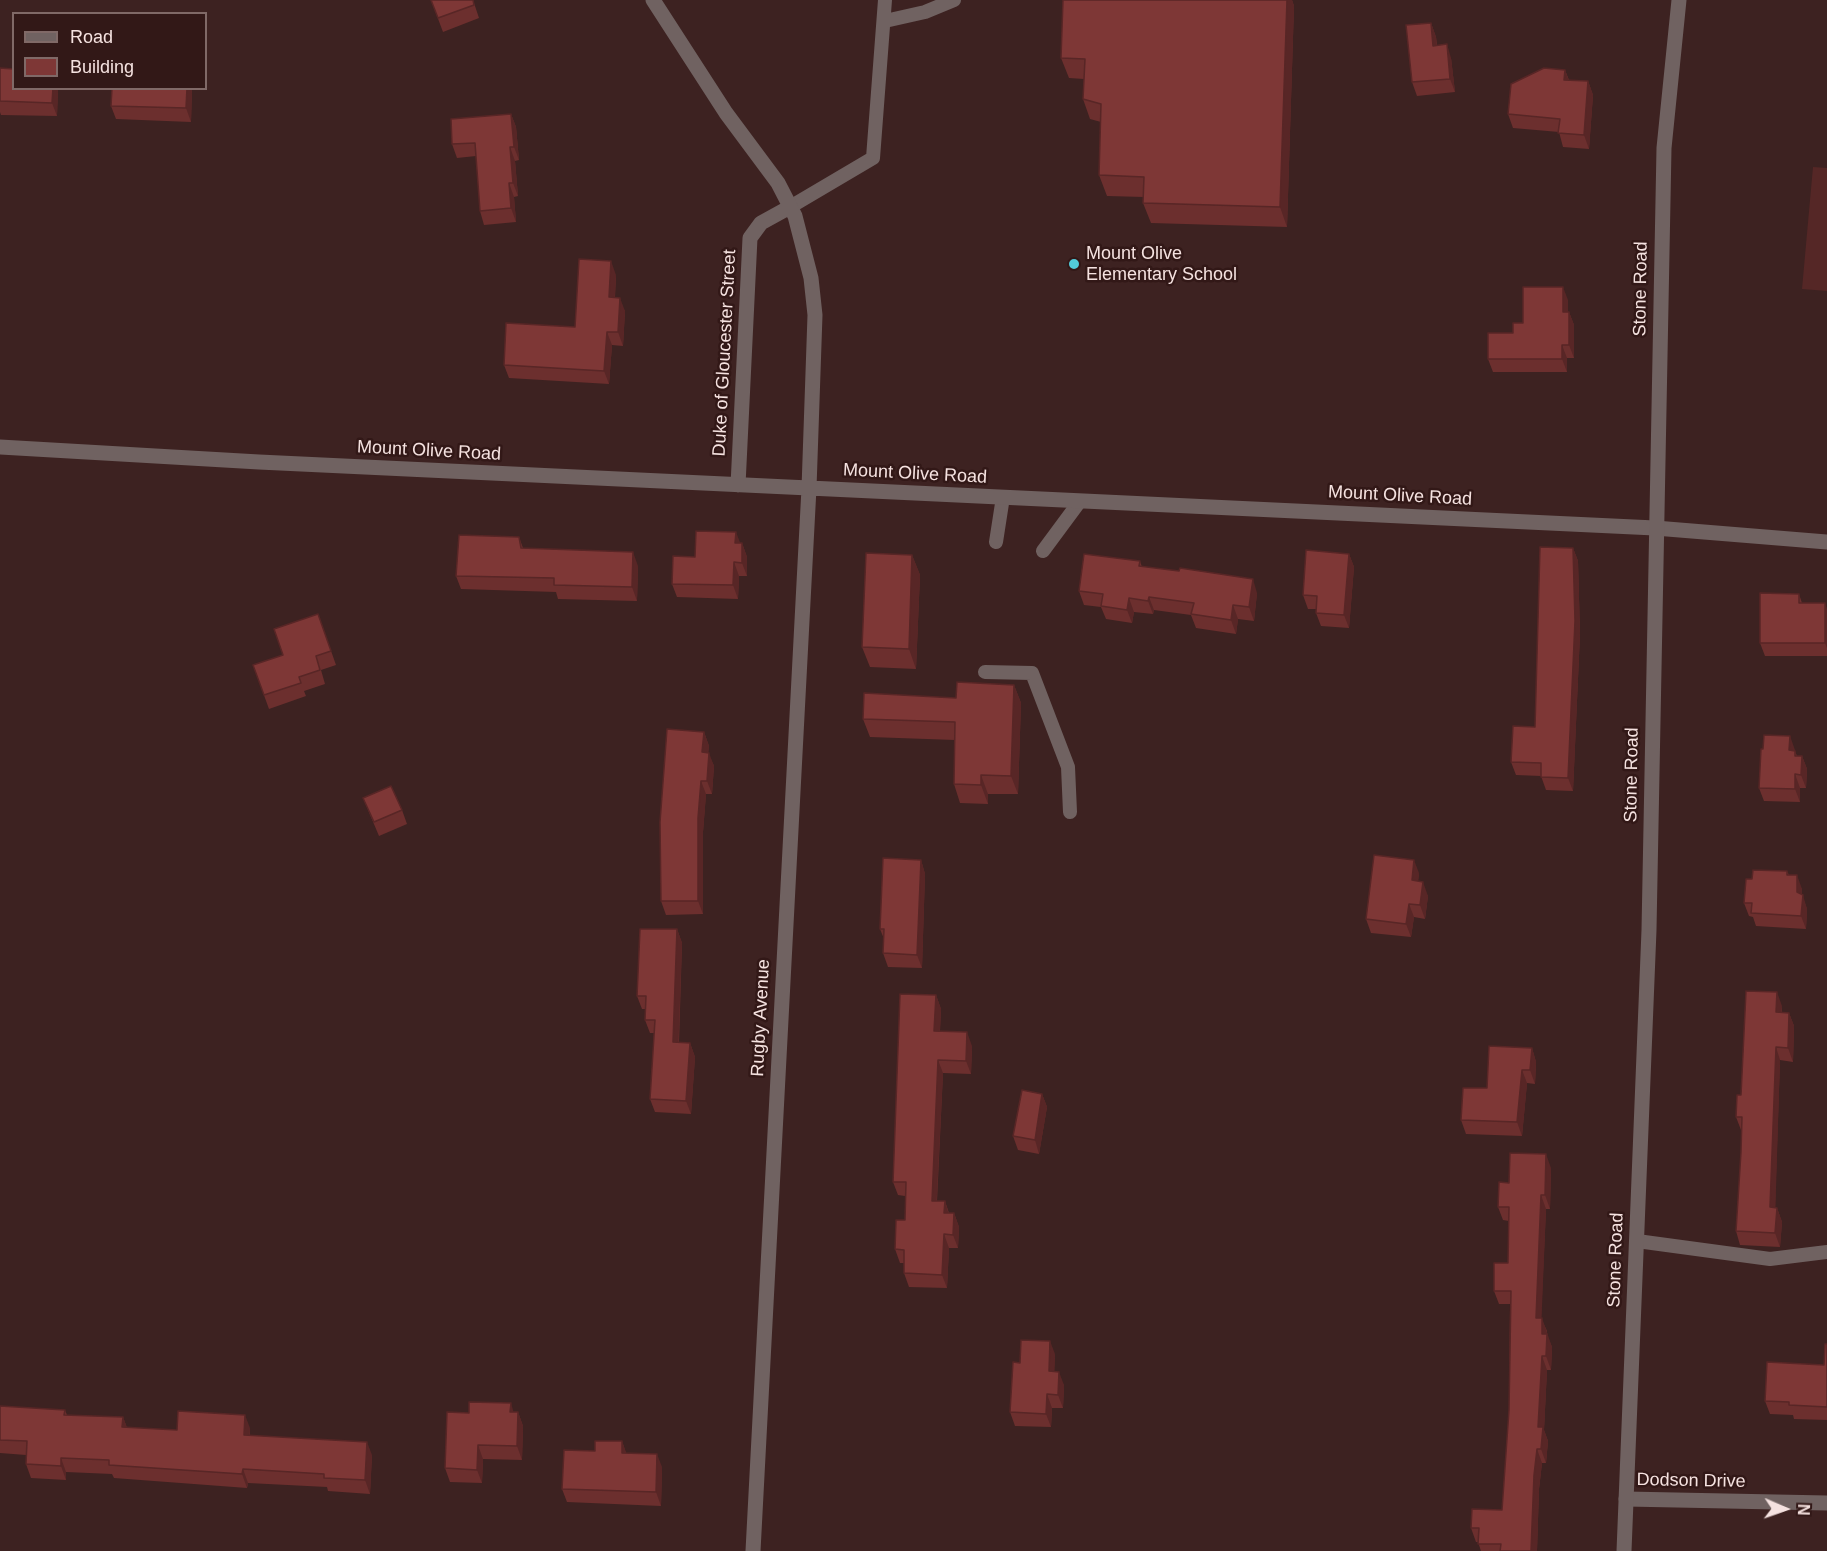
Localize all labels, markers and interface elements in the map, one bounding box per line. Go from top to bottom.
legend [12,12,207,90]
text: Road [70,27,113,47]
text: Building [70,57,134,77]
street label: Stone Road [1629,241,1653,337]
place label: Mount Olive Elementary School [1086,243,1237,286]
street label: Duke of Gloucester Street [709,249,741,457]
marker: Mount Olive Elementary School [1067,257,1081,271]
street label: Mount Olive Road [356,436,502,466]
street label: Mount Olive Road [842,459,988,489]
street label: Mount Olive Road [1327,481,1473,511]
street label: Stone Road [1620,727,1644,823]
street label: Rugby Avenue [747,959,775,1077]
street label: Stone Road [1604,1212,1628,1308]
street label: Dodson Drive [1636,1469,1746,1493]
north arrow [1755,1479,1815,1539]
text: N [1795,1504,1812,1516]

